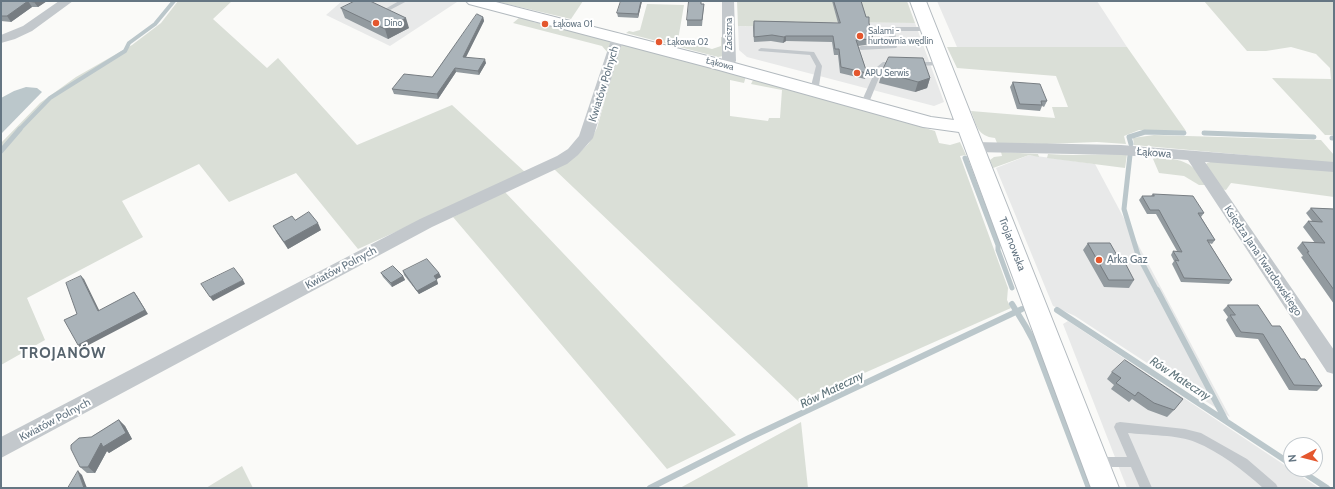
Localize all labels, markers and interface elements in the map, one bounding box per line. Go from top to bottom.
marker: Dino [371,18,381,28]
place label: Dino [384,18,402,28]
street label: Zaciszna [724,18,734,50]
marker: Łąkowa 01 [540,19,550,29]
place label: Łąkowa 01 [553,19,593,29]
place label: Salami - hurtownia wędlin [868,26,933,47]
marker: Salami - hurtownia wędlin [855,31,865,41]
marker: Łąkowa 02 [654,37,664,47]
place label: Łąkowa 02 [667,37,708,47]
street label: Kwiatów Polnych [586,45,622,123]
street label: Łąkowa [705,55,735,73]
marker: APU Serwis [852,68,862,78]
place label: APU Serwis [865,68,909,78]
street label: Łąkowa [1136,145,1172,161]
street label: Księdza Jana Twardowskiego [1221,203,1305,319]
street label: Trojanowska [996,215,1028,273]
street label: Kwiatów Polnych [303,244,379,292]
place label: Arka Gaz [1107,253,1148,267]
marker: Arka Gaz [1094,255,1104,265]
district label: TROJANÓW [19,345,107,363]
water label: Rów Mateczny [1147,354,1213,404]
water label: Rów Mateczny [798,368,866,412]
street label: Kwiatów Polnych [17,396,93,444]
north arrow [1283,437,1323,477]
text: N [1285,454,1300,463]

